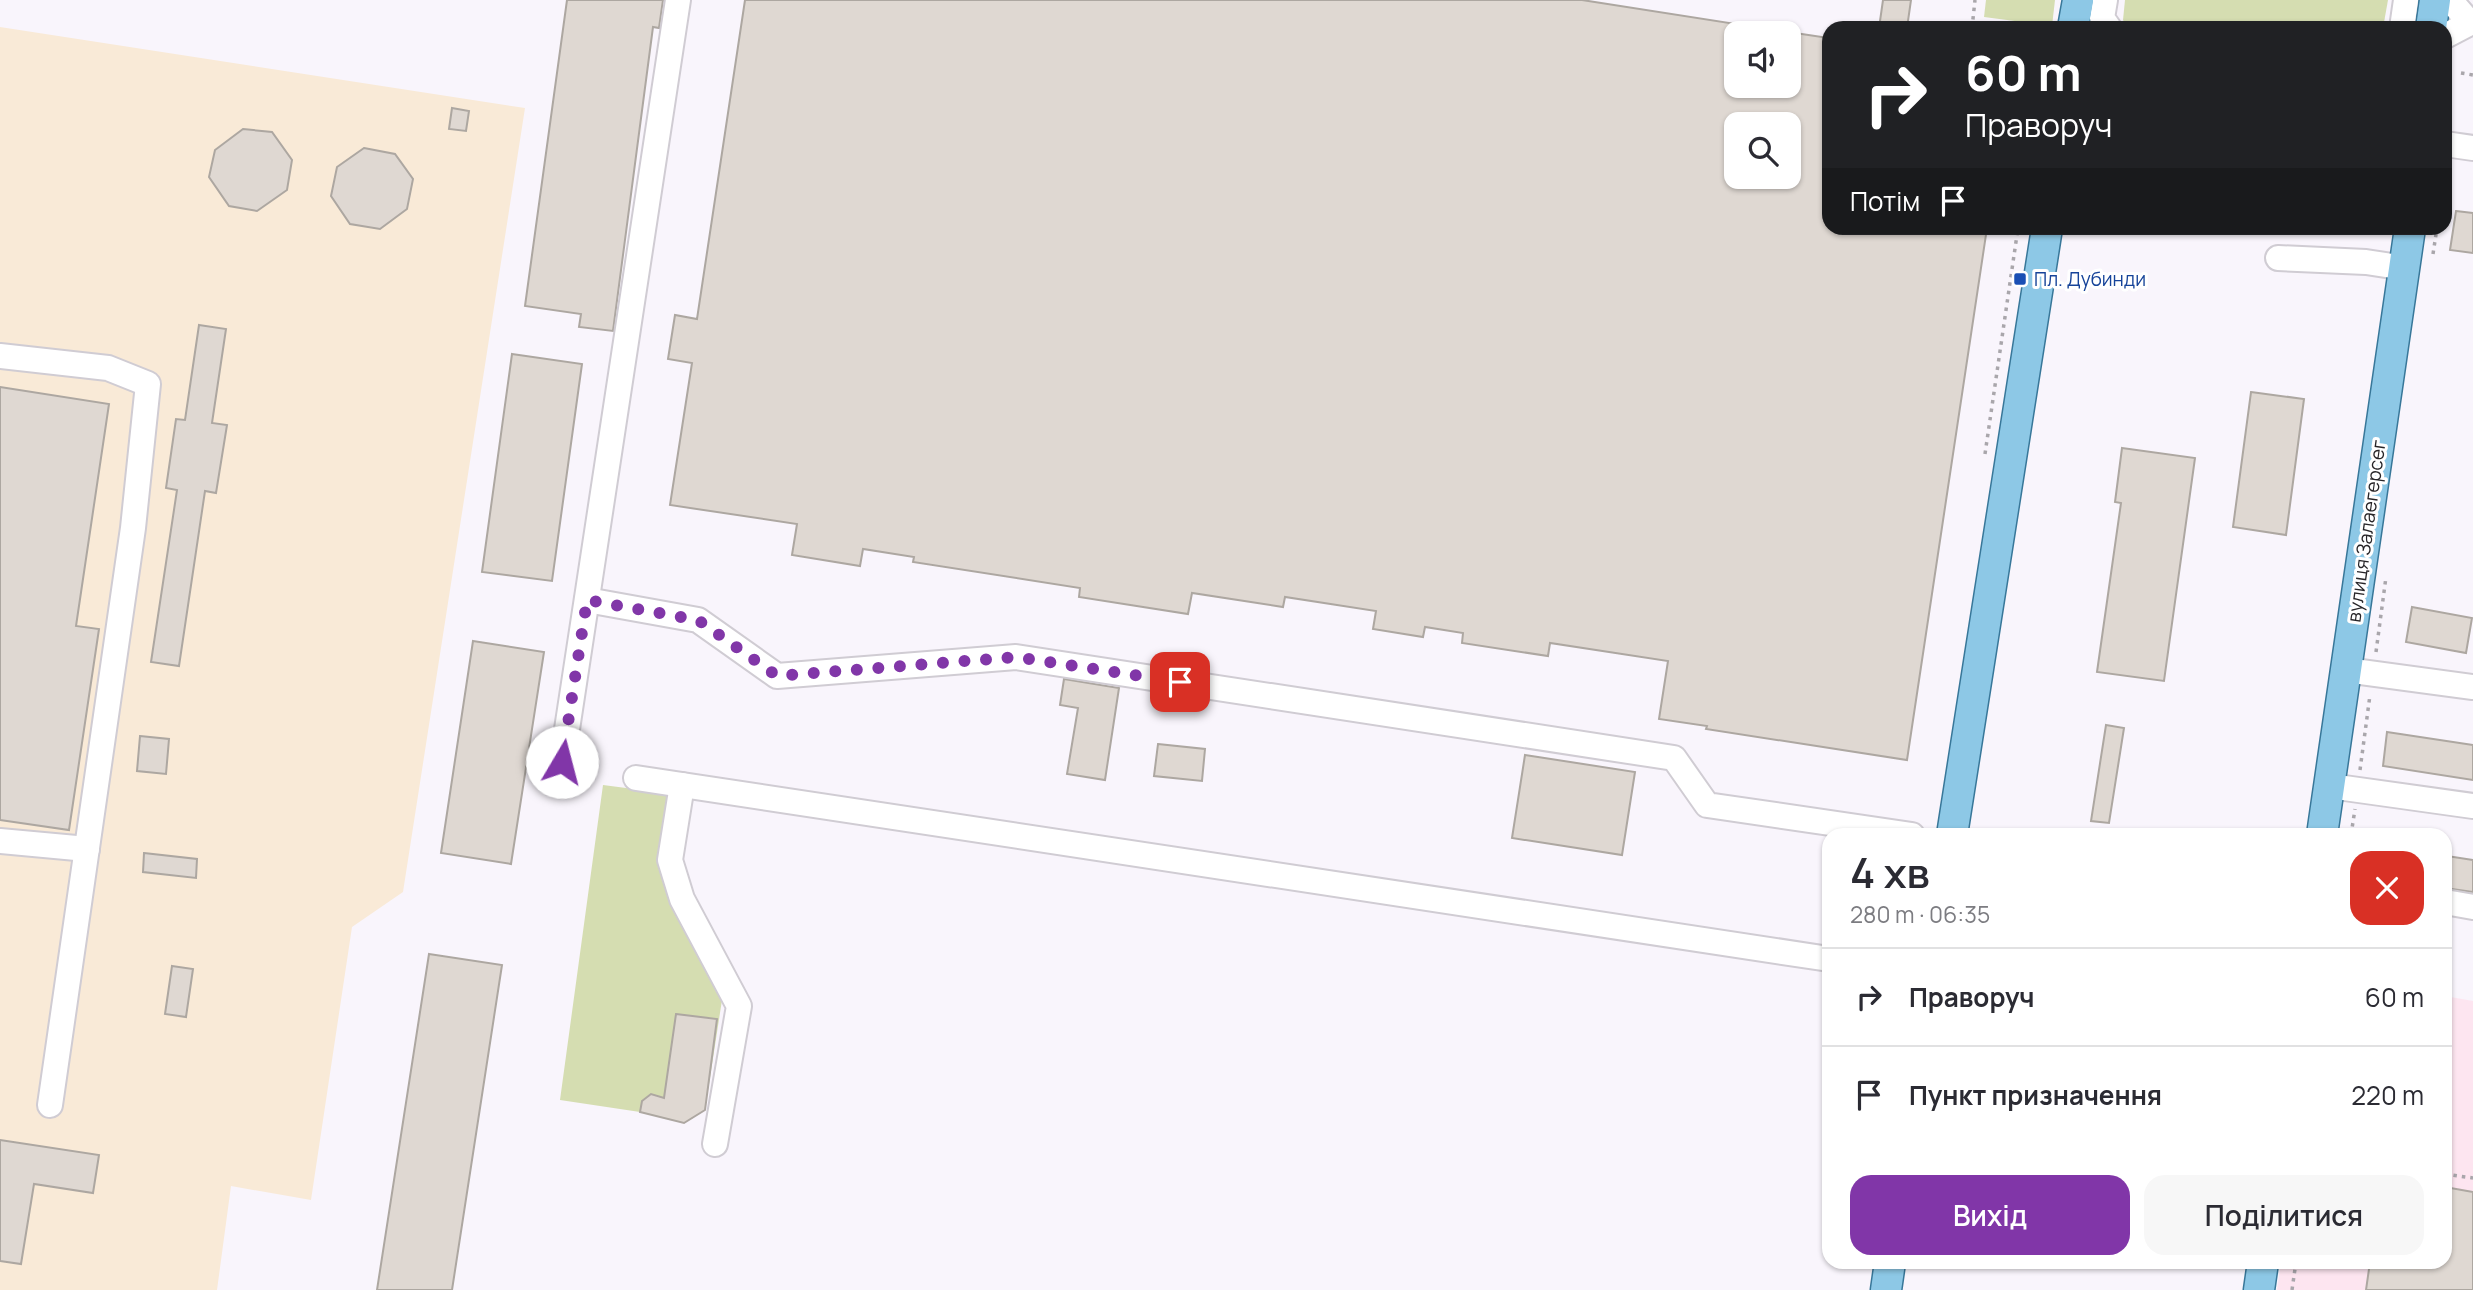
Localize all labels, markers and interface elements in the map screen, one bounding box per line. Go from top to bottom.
map controls [1724,21,1801,189]
button: sound [1724,21,1801,98]
text: 60 m [1965,39,2082,106]
icon: right [1850,49,1941,140]
text: Праворуч [1965,103,2113,147]
button: search [1724,112,1801,189]
icon: arrive [1934,182,1972,220]
text: Потім [1850,183,1920,219]
place label: Пл. Дубинди [2034,266,2146,292]
marker: Пл. Дубинди [2012,271,2028,287]
street label: вулиця Залаегерсег [2340,438,2392,624]
pin [1150,652,1210,712]
icon: arrive [1161,663,1199,701]
position arrow [525,725,599,799]
text: 4 хв [1850,843,1930,901]
button: close [2350,851,2424,925]
text: 280 m · 06:35 [1850,898,1990,930]
icon: right [1850,978,1888,1016]
text: Праворуч [1909,979,2034,1015]
text: 60 m [2365,979,2424,1015]
icon: arrive [1850,1076,1888,1114]
text: Пункт призначення [1909,1077,2162,1113]
text: 220 m [2351,1077,2424,1113]
button: Вихід [1850,1175,2130,1255]
button: Поділитися [2144,1175,2424,1255]

